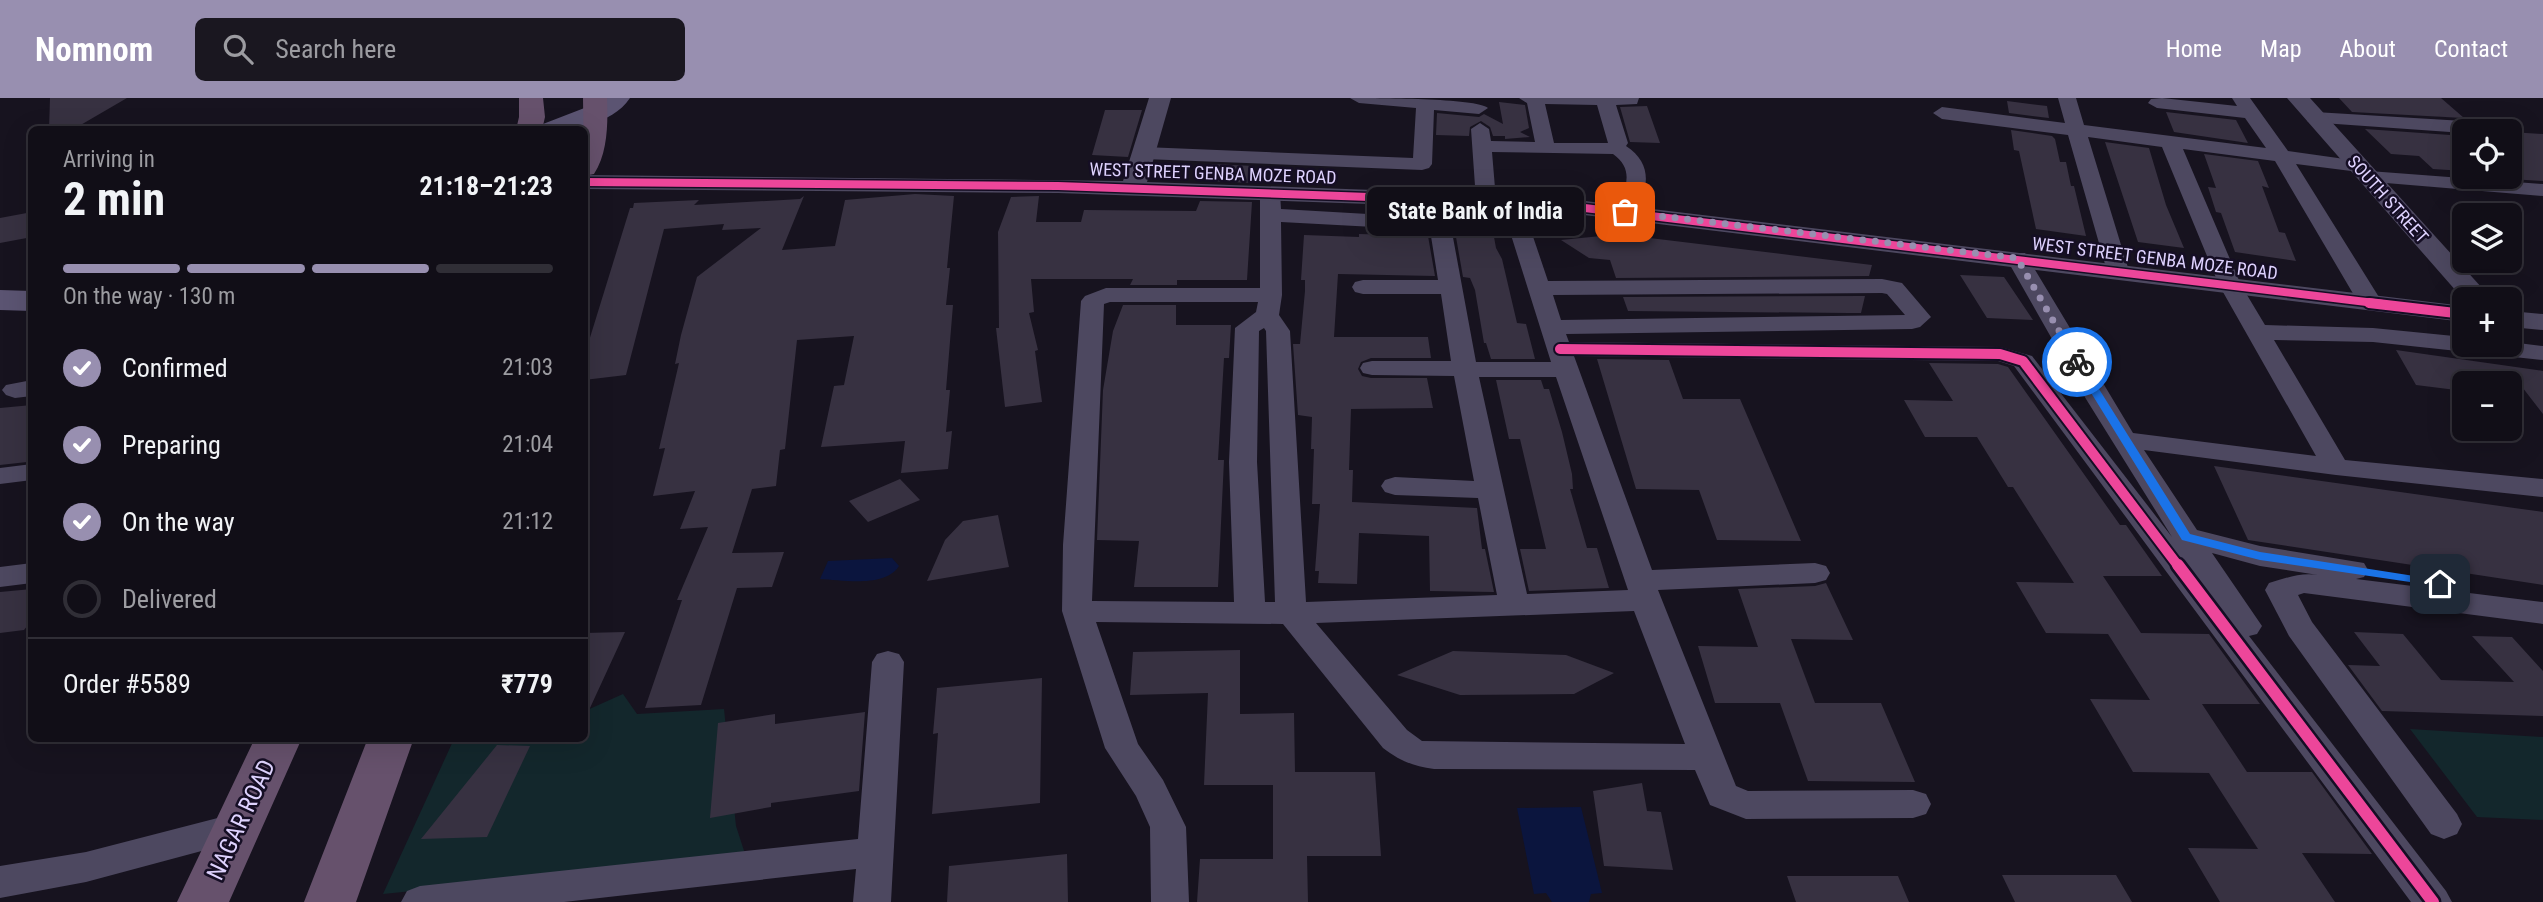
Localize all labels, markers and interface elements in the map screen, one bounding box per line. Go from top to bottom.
search box [195,18,685,81]
text: Nomnom [35,30,153,69]
icon: search [219,30,257,68]
text: Search here [275,34,396,64]
text: Home [2166,35,2222,63]
text: Map [2260,35,2302,63]
text: About [2340,35,2396,63]
text: Contact [2434,35,2508,63]
map controls [2452,119,2522,441]
button: locate [2452,119,2522,189]
text: Arriving in [63,146,155,173]
street label: SOUTH STREET [2343,151,2433,247]
street label: WEST STREET GENBA MOZE ROAD [1089,158,1337,188]
text: 21:18–21:23 [419,171,553,201]
text: 2 min [63,172,165,226]
pin [1595,182,1655,242]
callout: State Bank of India [1366,188,1583,236]
icon: bag [1606,193,1644,231]
text: State Bank of India [1388,198,1563,225]
button: layers [2452,203,2522,273]
street label: WEST STREET GENBA MOZE ROAD [2031,233,2279,283]
text: On the way · 130 m [63,283,235,310]
button: + [2452,287,2522,357]
courier [2042,327,2112,397]
icon: bike [2058,343,2096,381]
icon: check [63,349,101,387]
text: Confirmed [122,353,228,383]
text: 21:03 [502,354,553,381]
button: − [2452,371,2522,441]
icon: check [63,426,101,464]
text: Preparing [122,430,221,460]
text: 21:04 [502,431,553,458]
icon: check [63,503,101,541]
text: On the way [122,507,235,537]
text: 21:12 [502,508,553,535]
pin [2410,554,2470,614]
icon: home [2421,565,2459,603]
text: Delivered [122,584,217,614]
text: Order #5589 [63,669,191,699]
text: ₹779 [501,669,553,699]
street label: NAGAR ROAD [201,755,281,885]

